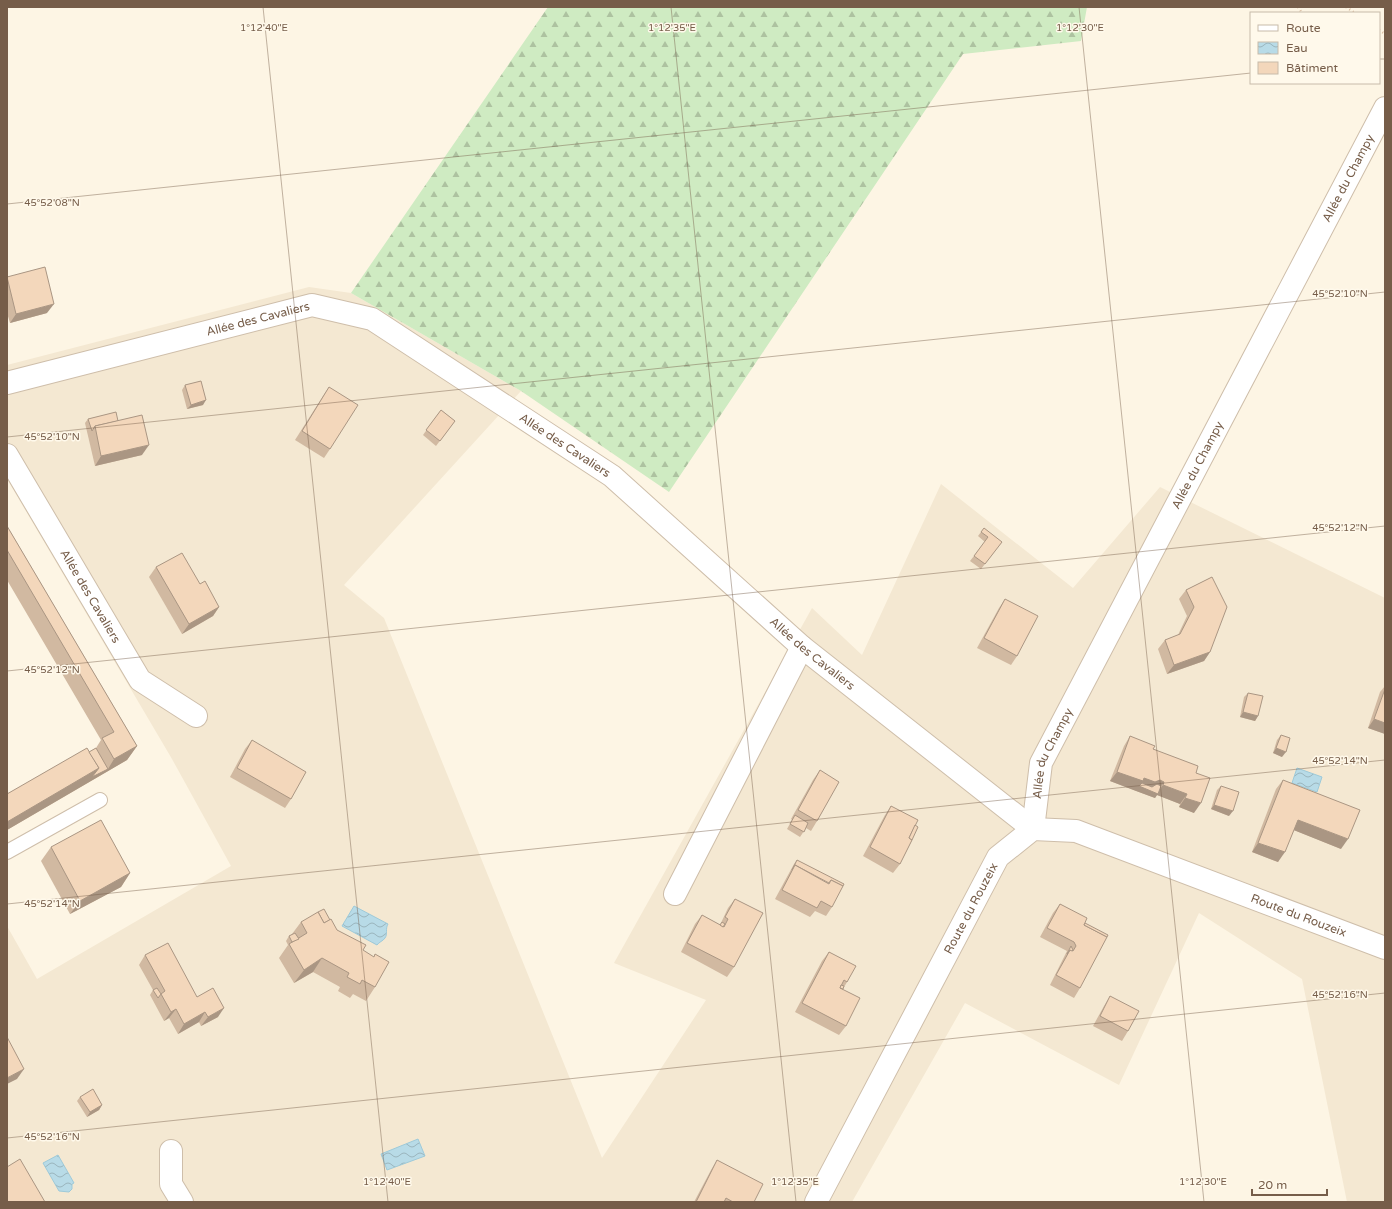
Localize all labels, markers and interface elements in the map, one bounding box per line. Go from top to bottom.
legend [1250,12,1380,84]
text: Route [1286,21,1321,35]
text: 1°12'40"E [240,22,288,34]
text: 1°12'35"E [648,22,696,34]
text: 1°12'30"E [1056,22,1104,34]
text: Eau [1286,41,1308,55]
text: Bâtiment [1286,61,1338,75]
street label: Allée du Champy [1319,132,1377,224]
text: 45°52'08"N [24,197,80,209]
text: 45°52'10"N [1312,288,1368,300]
street label: Allée des Cavaliers [205,299,311,339]
street label: Allée des Cavaliers [517,410,613,480]
street label: Allée du Champy [1169,418,1226,511]
text: 45°52'10"N [24,431,80,443]
text: 45°52'12"N [1312,522,1368,534]
street label: Allée des Cavaliers [57,547,124,646]
street label: Allée des Cavaliers [767,614,858,693]
text: 45°52'12"N [24,664,80,676]
street label: Allée du Champy [1030,705,1076,800]
text: 45°52'14"N [1312,755,1368,767]
street label: Route du Rouzeix [941,860,1001,956]
street label: Route du Rouzeix [1249,891,1348,940]
text: 45°52'14"N [24,898,80,910]
text: 45°52'16"N [1312,989,1368,1001]
text: 45°52'16"N [24,1131,80,1143]
scale bar [1252,1171,1327,1197]
text: 1°12'40"E [363,1176,411,1188]
text: 1°12'35"E [771,1176,819,1188]
text: 1°12'30"E [1179,1176,1227,1188]
text: 20 m [1258,1178,1287,1192]

